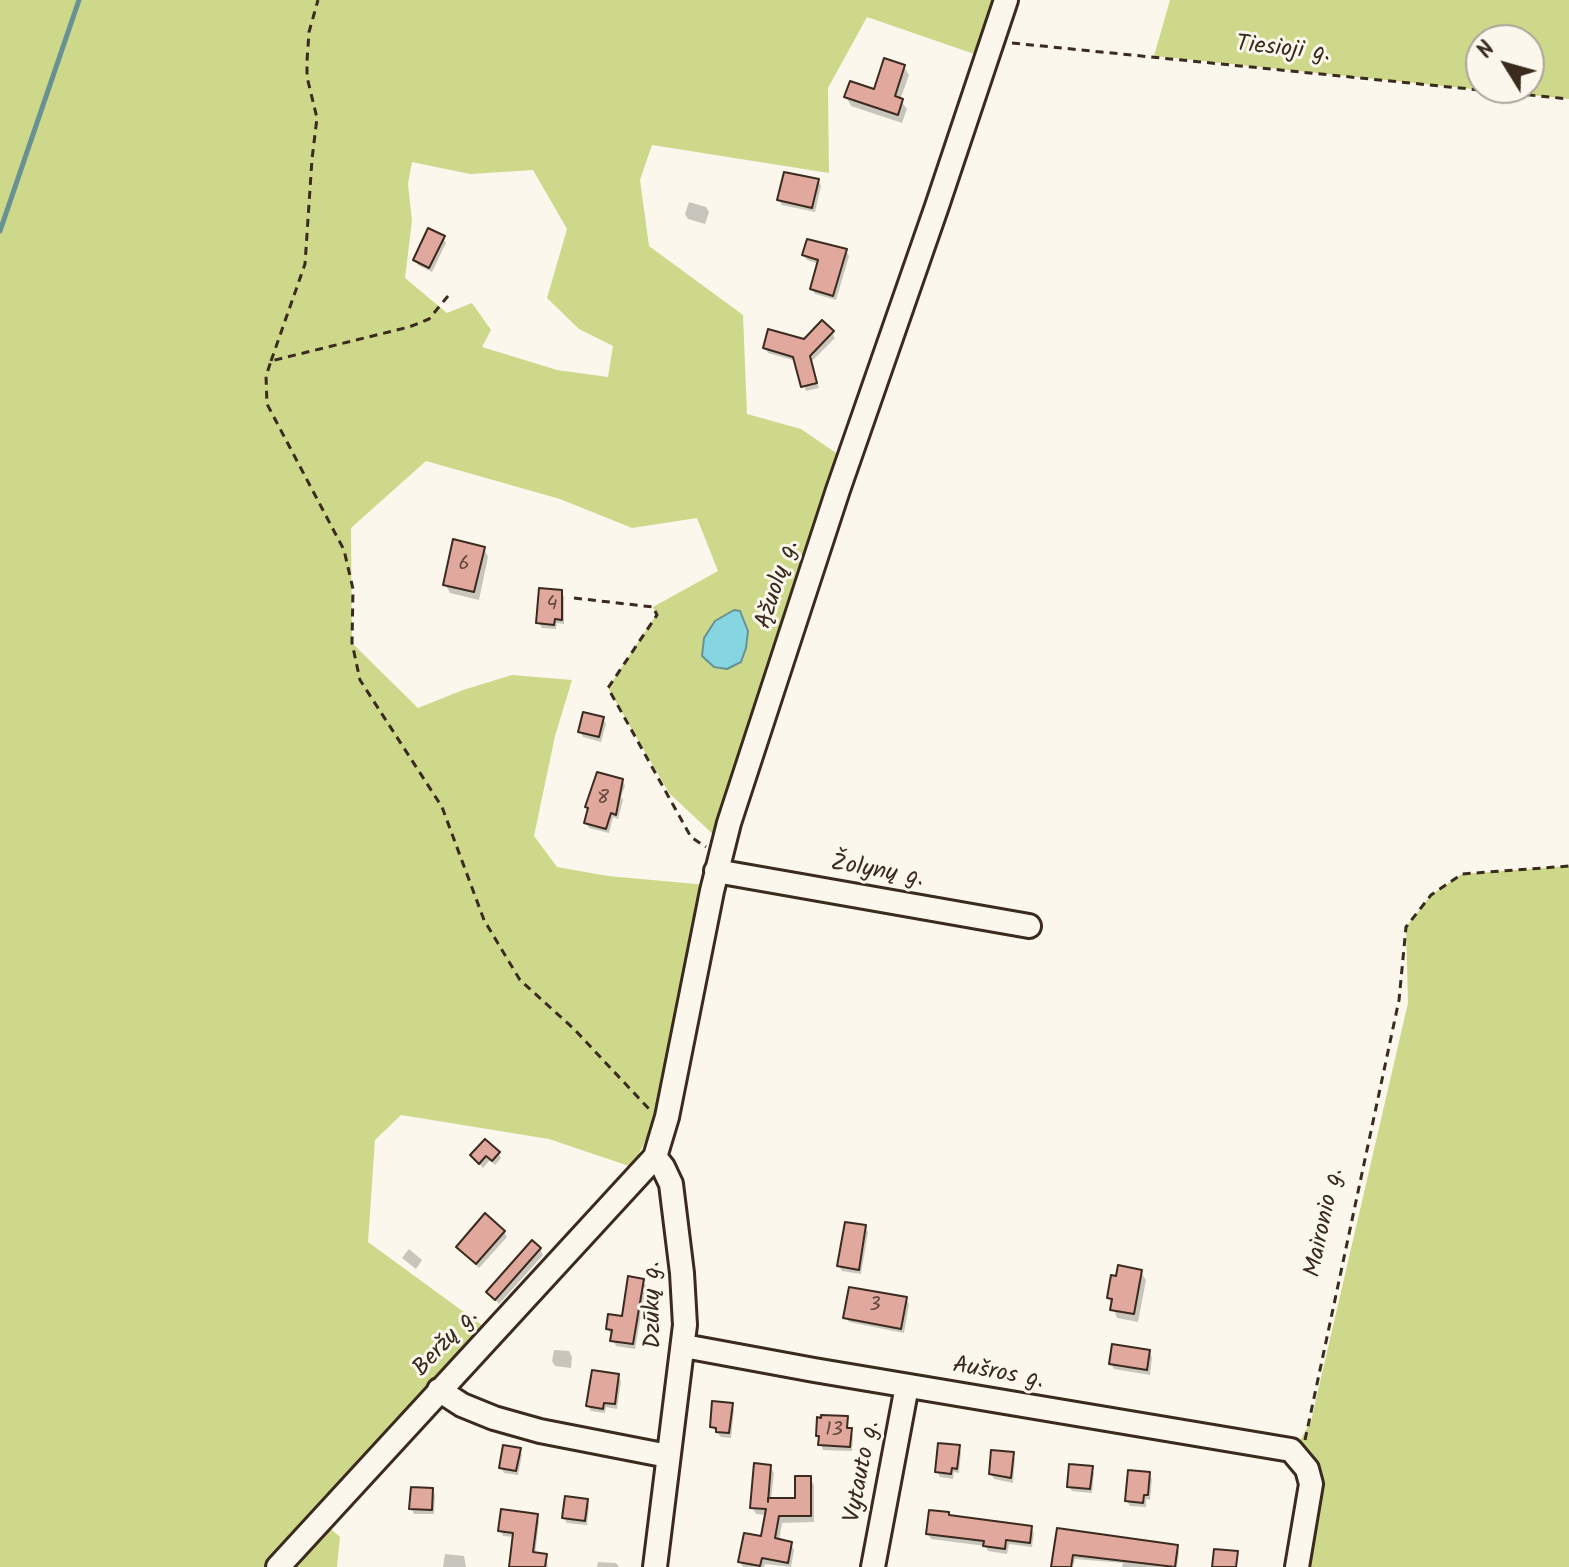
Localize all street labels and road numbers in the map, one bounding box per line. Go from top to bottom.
street label: Tiesioji g. [1234,32,1332,70]
street label: Ąžuolų g. [751,537,807,633]
street label: Žolynų g. [828,851,926,895]
street label: Maironio g. [1300,1166,1352,1280]
street label: Dzūkų g. [640,1261,670,1349]
street label: Beržų g. [408,1304,486,1384]
street label: Aušros g. [950,1353,1046,1397]
street label: Vytauto g. [840,1419,888,1525]

